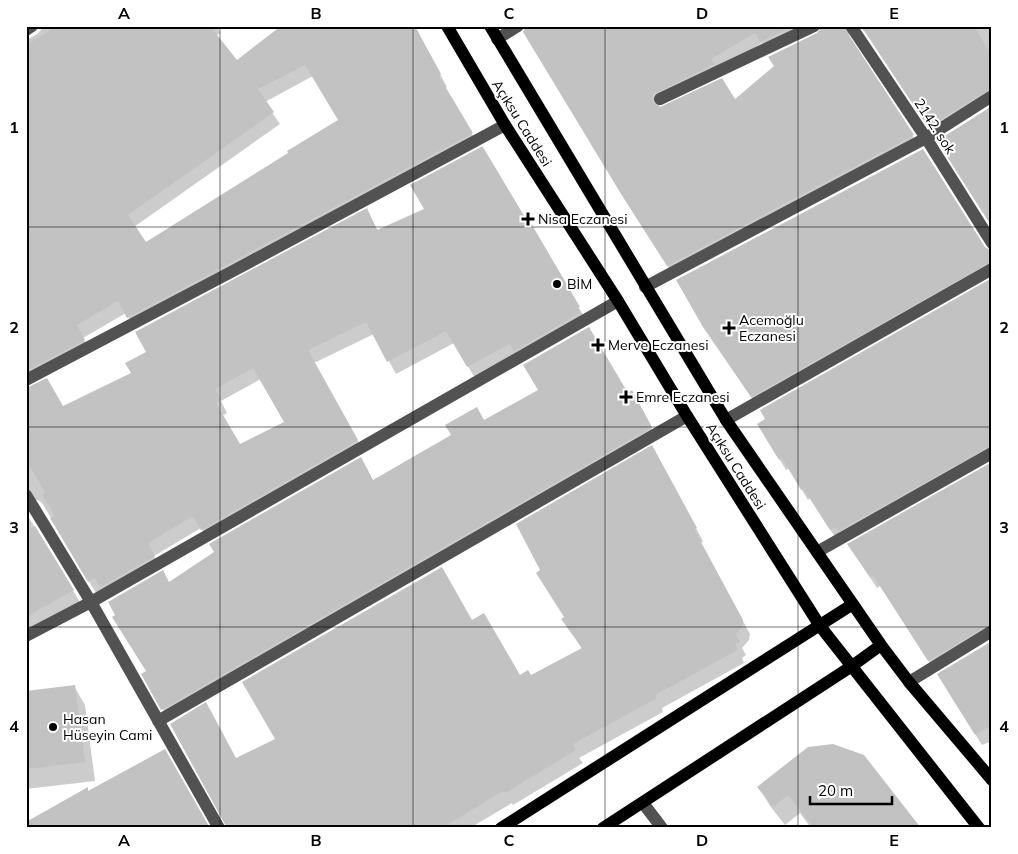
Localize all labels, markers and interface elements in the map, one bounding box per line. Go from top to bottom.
text: A [118,3,130,23]
text: B [310,3,322,23]
text: C [504,3,515,23]
text: D [696,3,708,23]
text: E [889,3,899,23]
street label: Açıksu Caddesi [488,76,556,170]
street label: 2142. sok [910,95,960,158]
text: 1 [9,117,19,137]
text: 1 [999,117,1009,137]
place label: Nisa Eczanesi [538,210,628,228]
marker: Nisa Eczanesi [522,213,534,225]
place label: BİM [567,275,592,293]
marker: BİM [551,278,563,290]
place label: Acemoğlu Eczanesi [739,311,804,345]
text: 2 [9,317,19,337]
text: 2 [999,317,1009,337]
marker: Acemoğlu Eczanesi [723,322,735,334]
place label: Merve Eczanesi [608,336,709,354]
marker: Merve Eczanesi [592,339,604,351]
place label: Emre Eczanesi [636,388,730,406]
marker: Emre Eczanesi [620,391,632,403]
street label: Açıksu Caddesi [702,419,770,513]
text: 3 [9,517,19,537]
text: 3 [999,517,1009,537]
place label: Hasan Hüseyin Cami [63,710,152,744]
text: 4 [9,716,19,736]
text: 4 [999,716,1009,736]
marker: Hasan Hüseyin Cami [47,721,59,733]
scale bar [810,774,893,806]
text: 20 m [818,781,853,800]
text: A [118,830,130,850]
text: B [310,830,322,850]
text: C [504,830,515,850]
text: D [696,830,708,850]
text: E [889,830,899,850]

